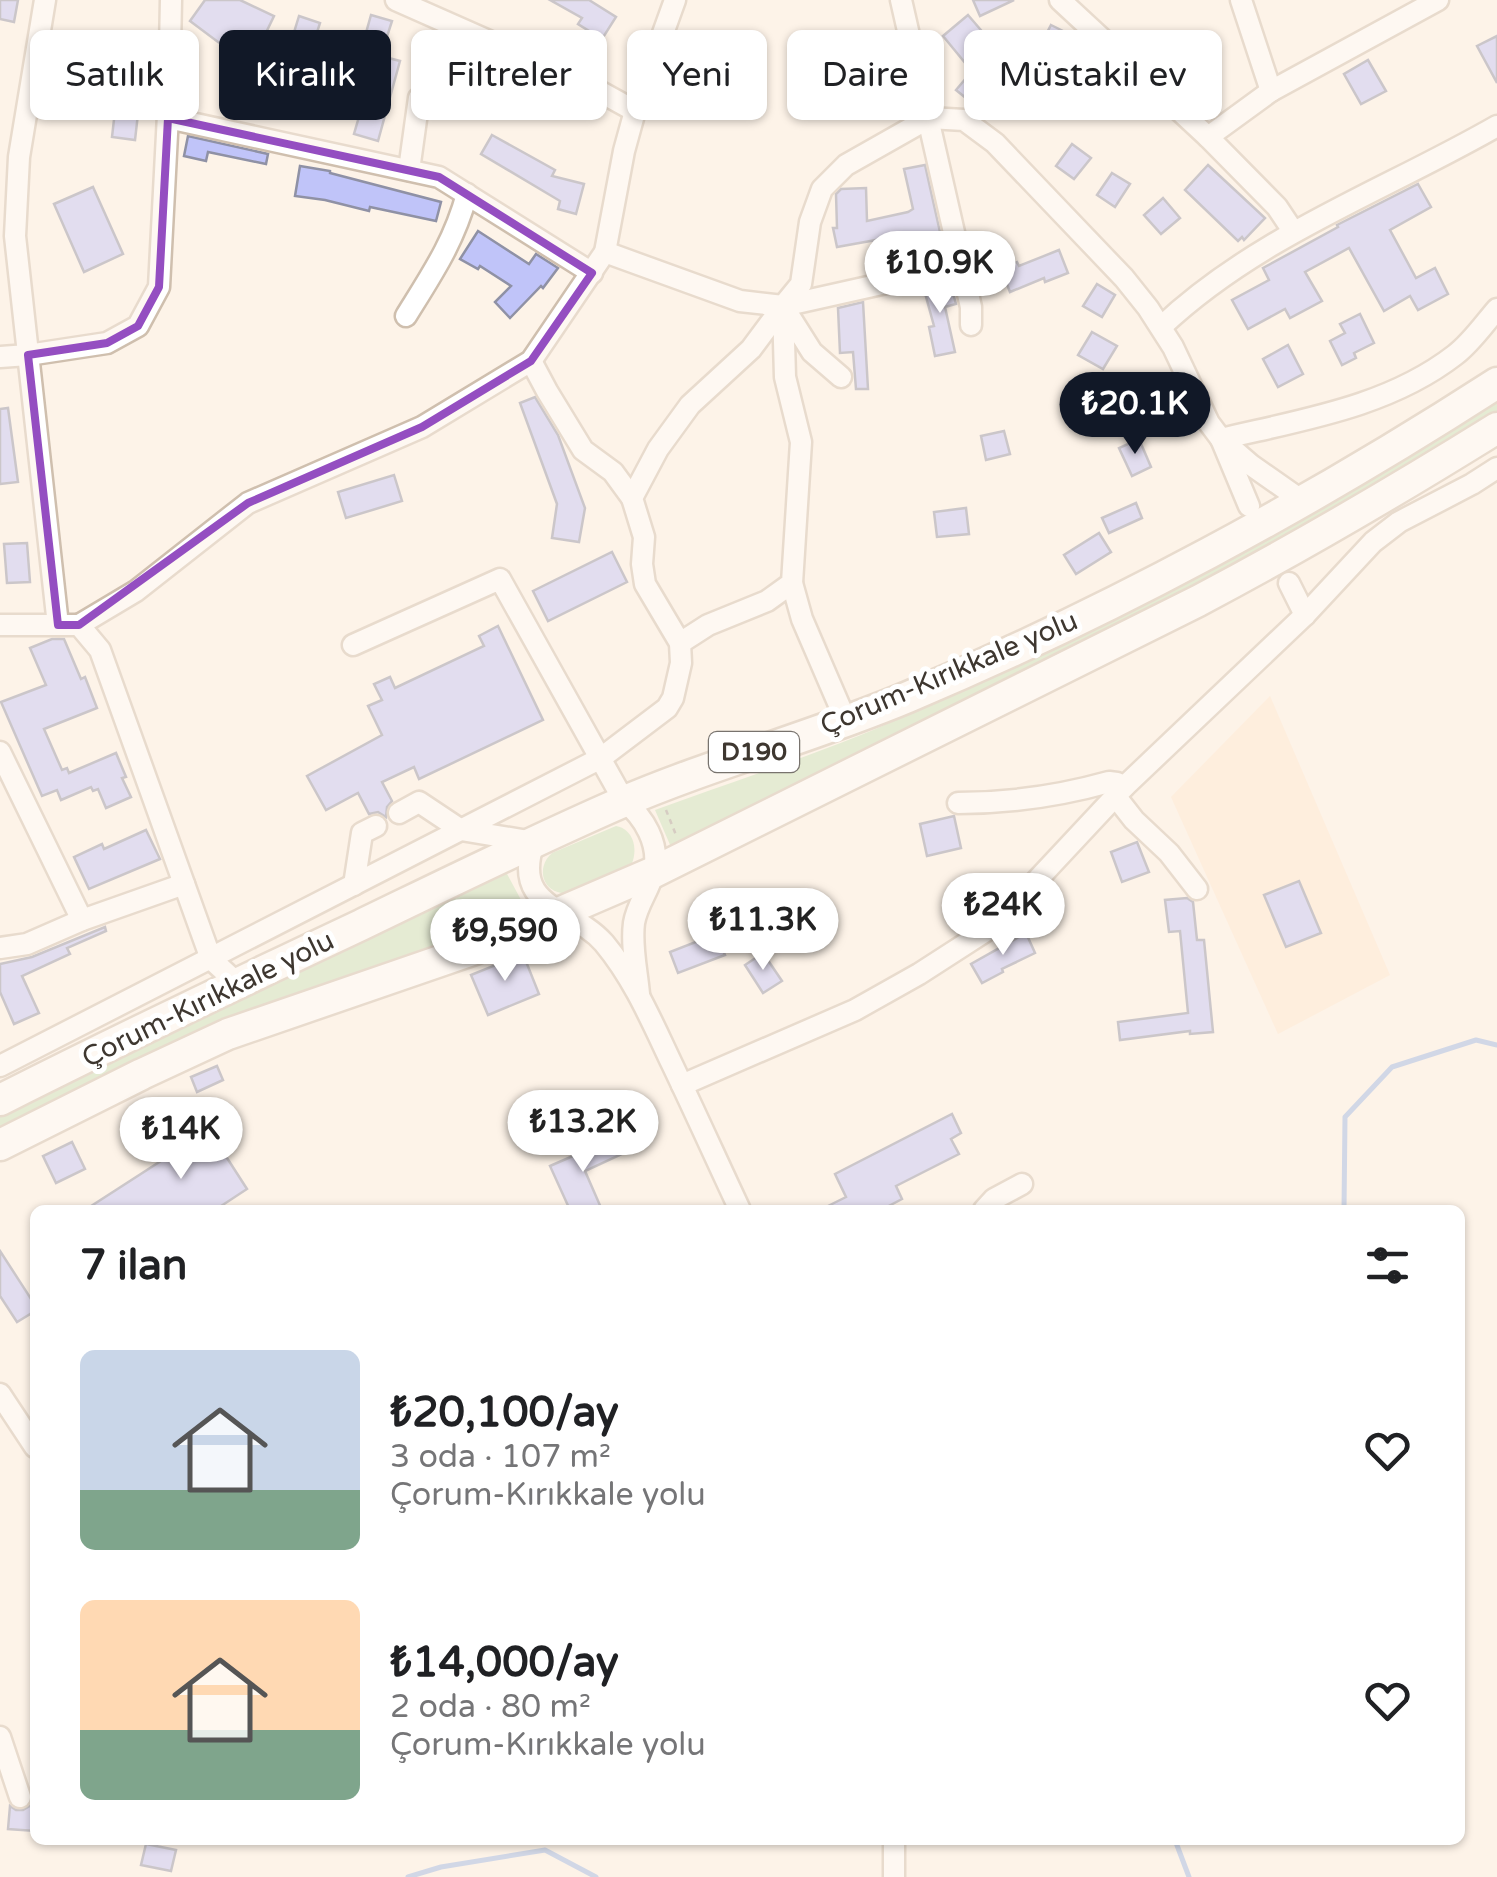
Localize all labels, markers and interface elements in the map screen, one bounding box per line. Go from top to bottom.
chip: Satılık [30,30,199,120]
chip: Kiralık [219,30,391,120]
chip: Filtreler [411,30,607,120]
chip: Yeni [627,30,767,120]
chip: Daire [787,30,944,120]
chip: Müstakil ev [964,30,1222,120]
pin: ₺10.9K [859,231,1021,316]
text: ₺10.9K [887,244,993,282]
pin: ₺20.1K [1054,372,1216,457]
text: ₺20.1K [1082,385,1188,423]
street label: Çorum-Kırıkkale yolu [815,603,1083,743]
road number: D190 [709,732,799,772]
pin: ₺24K [944,873,1062,958]
text: ₺24K [964,886,1042,924]
pin: ₺11.3K [682,888,844,973]
pin: ₺9,590 [424,899,586,984]
text: ₺11.3K [710,901,816,939]
text: ₺9,590 [452,912,558,950]
street label: Çorum-Kırıkkale yolu [76,923,340,1075]
pin: ₺13.2K [502,1090,664,1175]
pin: ₺14K [122,1097,240,1182]
text: ₺13.2K [530,1103,636,1141]
text: ₺14K [142,1110,220,1148]
icon: filters [1360,1238,1415,1293]
text: 7 ilan [80,1240,187,1291]
text: ₺20,100/ay [390,1387,619,1438]
icon: home [160,1390,280,1510]
icon: heart [1360,1423,1415,1478]
text: 3 oda · 107 m² [390,1438,611,1476]
text: Çorum-Kırıkkale yolu [390,1476,706,1514]
text: ₺14,000/ay [390,1637,619,1688]
icon: home [160,1640,280,1760]
icon: heart [1360,1673,1415,1728]
text: 2 oda · 80 m² [390,1688,591,1726]
text: Çorum-Kırıkkale yolu [390,1726,706,1764]

